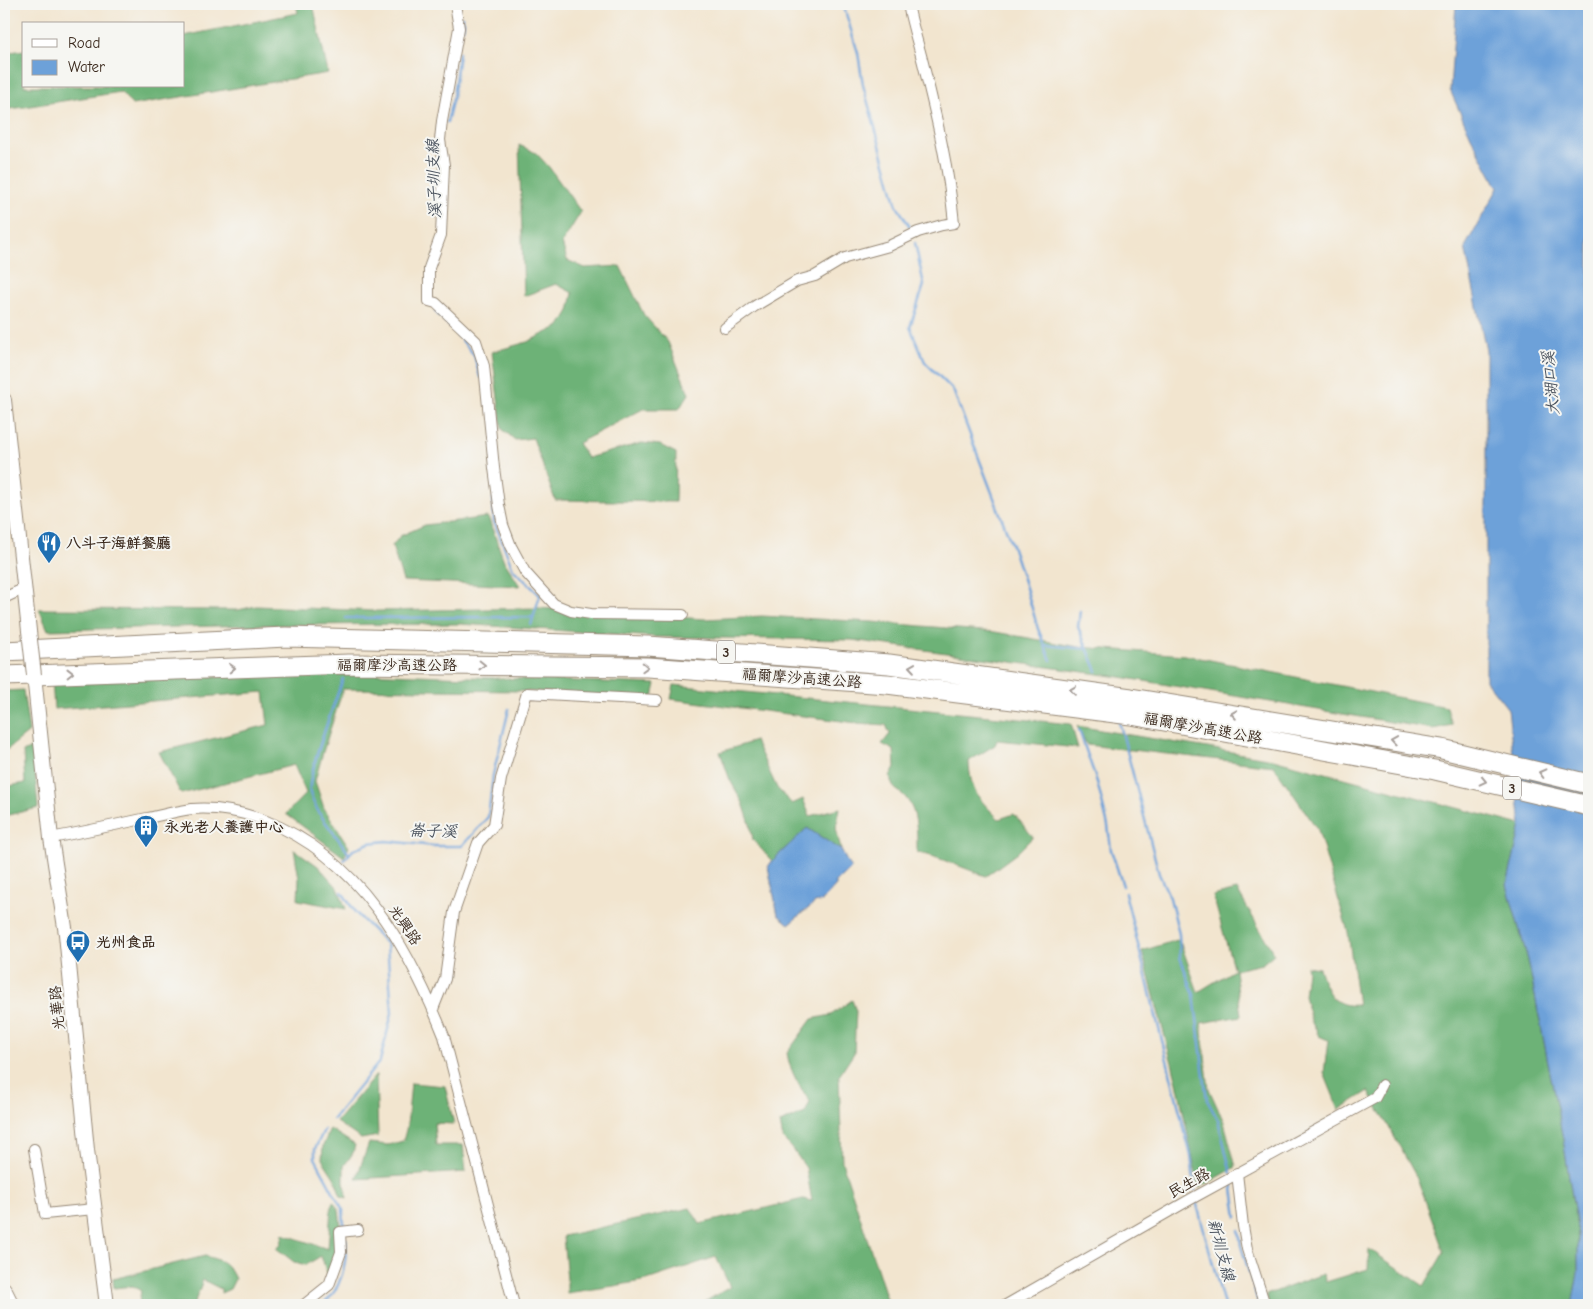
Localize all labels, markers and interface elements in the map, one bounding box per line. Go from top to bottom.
legend [22,22,185,88]
text: Road [68,34,100,52]
text: Water [68,58,105,76]
water label: 溪子圳支線 [424,138,444,219]
water label: 大湖口溪 [1539,349,1563,416]
restaurant icon: 八斗子海鮮餐廳 [36,530,62,564]
place label: 八斗子海鮮餐廳 [66,534,171,552]
road number: 3 [717,640,735,664]
street label: 福爾摩沙高速公路 [337,656,457,674]
one-way arrow [479,660,487,670]
one-way arrow [641,662,649,672]
one-way arrow [229,663,237,674]
one-way arrow [908,663,916,673]
street label: 福爾摩沙高速公路 [742,665,862,691]
one-way arrow [66,668,74,678]
one-way arrow [1069,685,1077,695]
street label: 福爾摩沙高速公路 [1142,709,1264,747]
one-way arrow [1229,710,1238,720]
one-way arrow [1390,736,1398,746]
one-way arrow [1537,768,1546,779]
one-way arrow [1478,775,1487,786]
road number: 3 [1503,776,1521,800]
building icon: 永光老人養護中心 [133,814,159,848]
place label: 永光老人養護中心 [164,818,284,836]
water label: 崙子溪 [409,821,458,841]
street label: 光興路 [385,901,425,949]
bus stop icon: 光州食品 [65,929,91,963]
place label: 光州食品 [96,933,156,951]
street label: 光華路 [46,985,68,1031]
street label: 民生路 [1165,1164,1213,1202]
water label: 新圳支線 [1204,1217,1238,1284]

